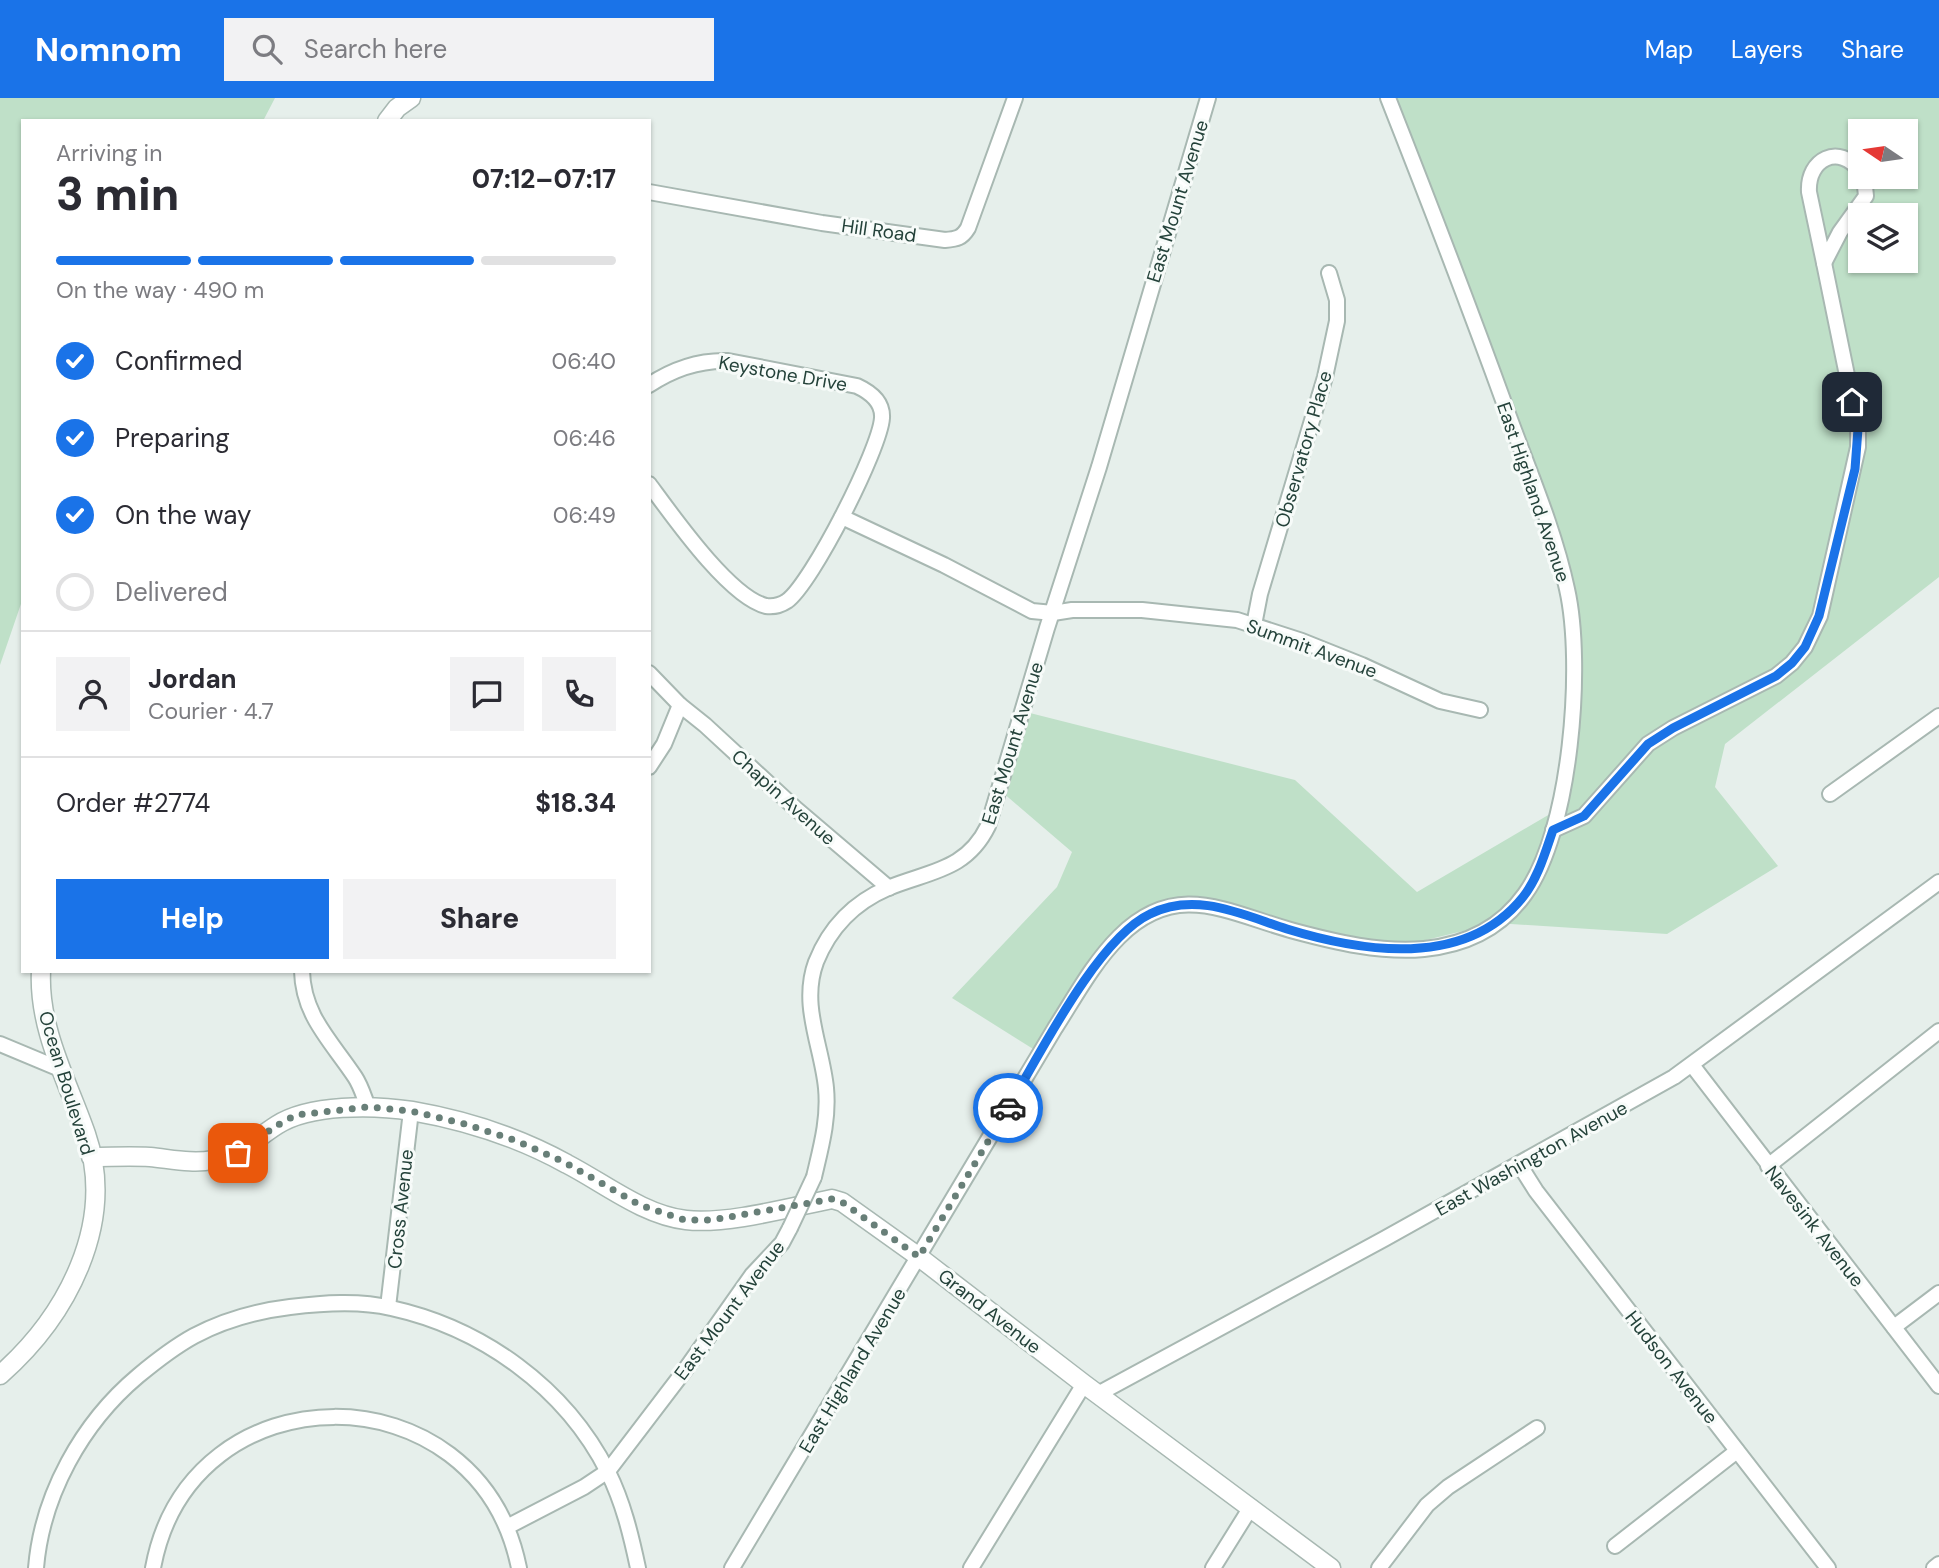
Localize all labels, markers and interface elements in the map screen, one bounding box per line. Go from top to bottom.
search box [224,18,714,81]
text: Nomnom [35,28,182,71]
icon: search [248,30,286,68]
text: Search here [304,32,447,66]
text: Map [1645,34,1693,65]
text: Layers [1731,34,1803,65]
text: Share [1841,34,1904,65]
street label: East Mount Avenue [1141,117,1214,286]
north arrow [1848,119,1918,189]
map controls [1848,119,1918,273]
text: Arriving in [56,138,162,168]
text: 07:12–07:17 [472,162,616,196]
text: 3 min [56,164,179,224]
button: layers [1848,203,1918,273]
street label: Hill Road [840,213,918,248]
text: On the way · 490 m [56,275,264,305]
icon: check [56,342,94,380]
text: Confirmed [115,344,242,378]
text: 06:40 [551,346,616,376]
street label: Keystone Drive [717,350,849,397]
street label: Observatory Place [1269,368,1338,530]
pin [1822,372,1882,432]
icon: home [1833,383,1871,421]
street label: East Highland Avenue [1491,399,1576,585]
icon: check [56,419,94,457]
text: Preparing [115,421,230,455]
text: 06:46 [553,423,616,453]
icon: check [56,496,94,534]
text: On the way [115,498,251,532]
text: 06:49 [553,500,616,530]
text: Delivered [115,575,228,609]
street label: Summit Avenue [1243,613,1381,684]
button: person [56,657,130,731]
button: chat [450,657,524,731]
button: phone [542,657,616,731]
street label: East Mount Avenue [976,659,1049,828]
text: Jordan [148,662,237,696]
text: Courier · 4.7 [148,696,274,726]
street label: Chapin Avenue [726,744,841,851]
text: Order #2774 [56,786,210,820]
text: $18.34 [535,786,616,820]
button: Help [56,879,329,959]
button: Share [343,879,616,959]
street label: Ocean Boulevard [33,1008,100,1158]
courier [973,1073,1043,1143]
icon: car [989,1089,1027,1127]
street label: East Washington Avenue [1431,1095,1632,1222]
pin [208,1123,268,1183]
icon: bag [219,1134,257,1172]
street label: Cross Avenue [382,1148,419,1270]
street label: Navesink Avenue [1759,1160,1870,1292]
street label: East Mount Avenue [669,1235,790,1385]
street label: Grand Avenue [933,1263,1046,1359]
street label: East Highland Avenue [793,1283,912,1458]
street label: Hudson Avenue [1620,1306,1724,1429]

